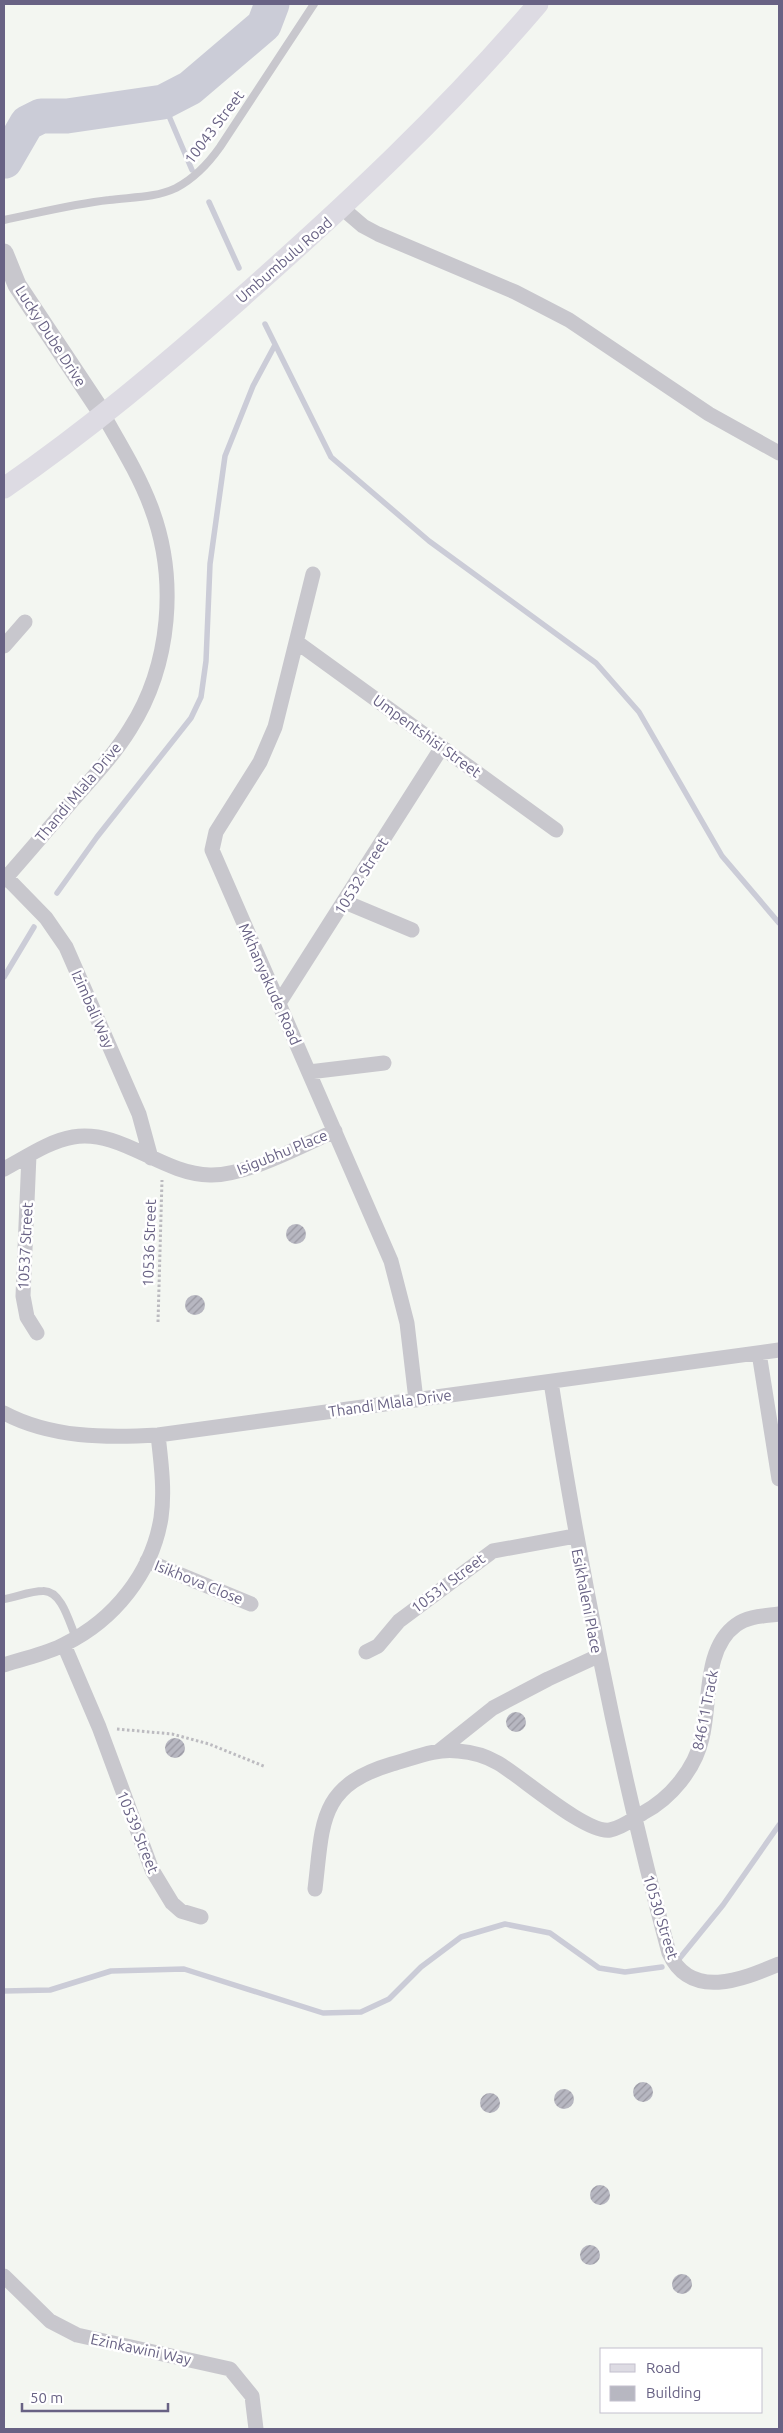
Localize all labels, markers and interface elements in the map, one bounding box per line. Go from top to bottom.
street label: 10043 Street [181,87,247,167]
street label: Umbumbulu Road [233,214,335,306]
street label: Lucky Dube Drive [12,282,90,390]
street label: Umpentshisi Street [370,691,484,781]
street label: Thandi Mlala Drive [32,739,124,845]
street label: 10532 Street [331,834,391,918]
street label: Mkhanyakude Road [236,920,304,1048]
street label: Izimbali Way [68,967,118,1051]
street label: Isigubhu Place [234,1126,330,1178]
street label: 10536 Street [139,1199,159,1287]
street label: 10537 Street [14,1202,36,1290]
street label: Thandi Mlala Drive [327,1386,453,1420]
street label: Esikhaleni Place [569,1547,605,1655]
street label: 10531 Street [408,1550,488,1616]
street label: Isikhova Close [152,1557,246,1607]
street label: 84611 Track [689,1668,721,1752]
street label: 10539 Street [114,1788,162,1876]
street label: 10530 Street [640,1873,682,1961]
street label: Ezinkawini Way [89,2330,193,2368]
legend [600,2348,763,2413]
text: Road [646,2359,681,2376]
scale bar [22,2380,169,2412]
text: Building [646,2384,701,2401]
text: 50 m [30,2389,63,2406]

